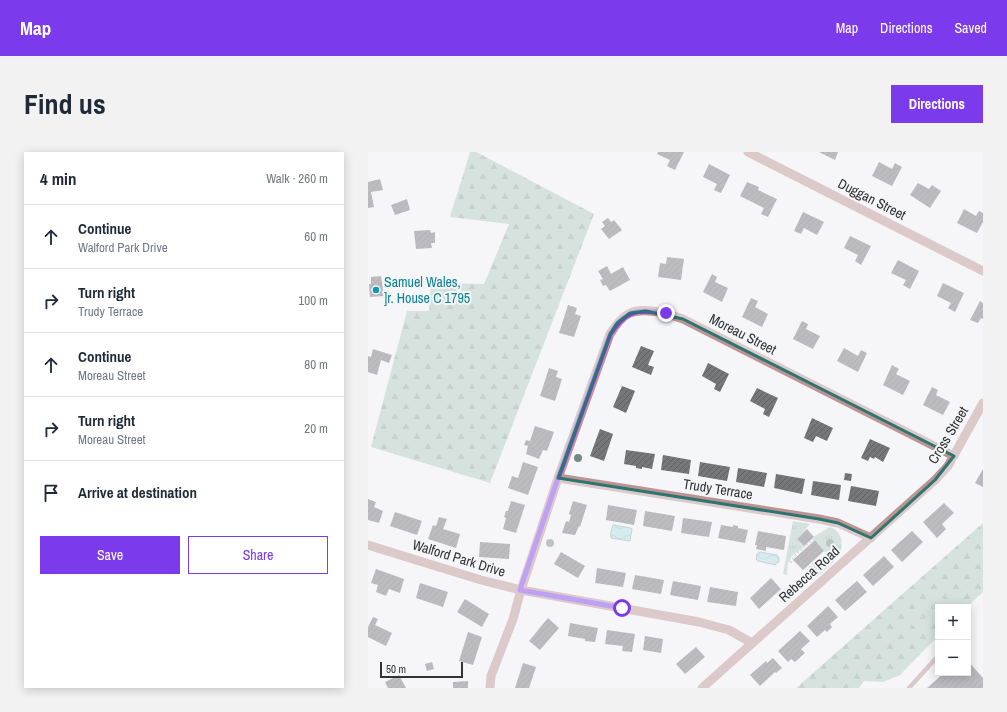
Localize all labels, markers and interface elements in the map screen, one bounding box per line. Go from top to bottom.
text: Map [20,15,51,41]
text: Map [836,19,858,37]
text: Directions [880,19,932,37]
text: Saved [954,19,987,37]
text: Find us [24,85,106,123]
button: Directions [891,85,983,123]
text: 4 min [40,167,76,190]
text: Walk · 260 m [266,170,328,187]
street label: Duggan Street [835,174,909,224]
text: Continue [78,218,131,239]
icon: ahead [40,226,62,248]
text: 60 m [304,228,328,245]
text: Walford Park Drive [78,239,168,256]
place label: Samuel Wales, ]r. House C 1795 [384,273,470,307]
text: Turn right [78,282,135,303]
marker: Samuel Wales, ]r. House C 1795 [371,285,381,295]
icon: right [40,290,62,312]
text: 100 m [298,292,328,309]
text: Trudy Terrace [78,303,143,320]
route end [657,304,675,322]
street label: Moreau Street [707,309,779,359]
text: Continue [78,346,131,367]
icon: ahead [40,354,62,376]
text: 80 m [304,356,328,373]
text: Moreau Street [78,367,146,384]
street label: Cross Street [924,403,972,467]
text: Turn right [78,410,135,431]
icon: right [40,418,62,440]
text: 20 m [304,420,328,437]
text: Moreau Street [78,431,146,448]
street label: Trudy Terrace [682,475,754,503]
icon: arrive [40,482,62,504]
text: Arrive at destination [78,482,197,503]
street label: Walford Park Drive [410,535,508,581]
button: Save [40,536,180,574]
button: Share [188,536,328,574]
street label: Rebecca Road [775,542,843,606]
route start [613,599,631,617]
map controls [935,604,971,676]
button: + [935,604,971,640]
button: − [935,640,971,676]
scale bar [380,660,463,679]
text: 50 m [386,662,406,676]

